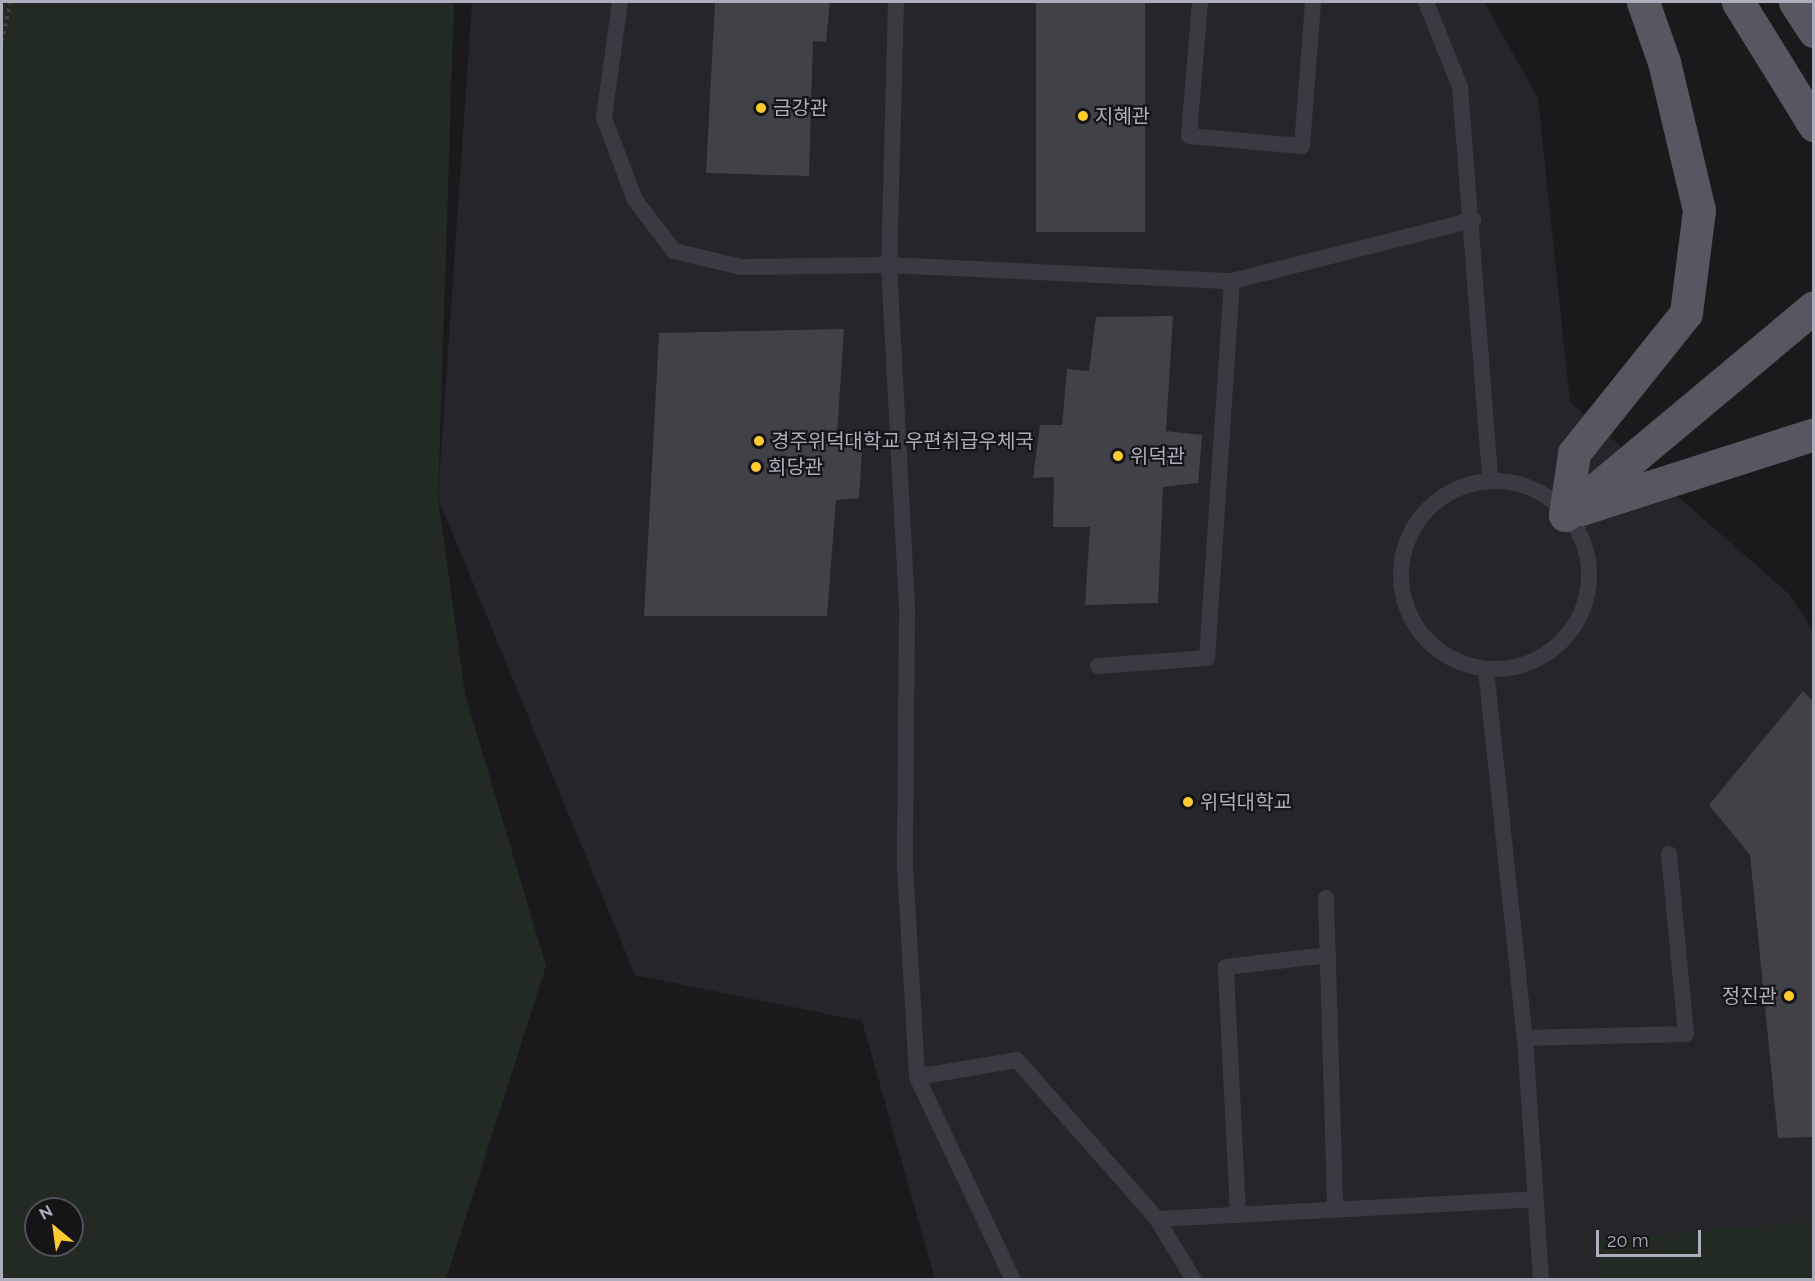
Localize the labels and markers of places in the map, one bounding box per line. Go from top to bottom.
place label: 금강관 [773,96,828,120]
marker: 금강관 [754,101,768,115]
place label: 지혜관 [1095,104,1150,128]
marker: 지혜관 [1076,109,1090,123]
place label: 경주위덕대학교 우편취급우체국 [771,429,1034,453]
marker: 경주위덕대학교 우편취급우체국 [752,434,766,448]
place label: 위덕관 [1130,444,1185,468]
marker: 위덕관 [1111,449,1125,463]
place label: 회당관 [768,455,823,479]
marker: 회당관 [749,460,763,474]
place label: 위덕대학교 [1200,790,1292,814]
marker: 위덕대학교 [1181,795,1195,809]
place label: 정진관 [1722,984,1777,1008]
marker: 정진관 [1782,989,1796,1003]

